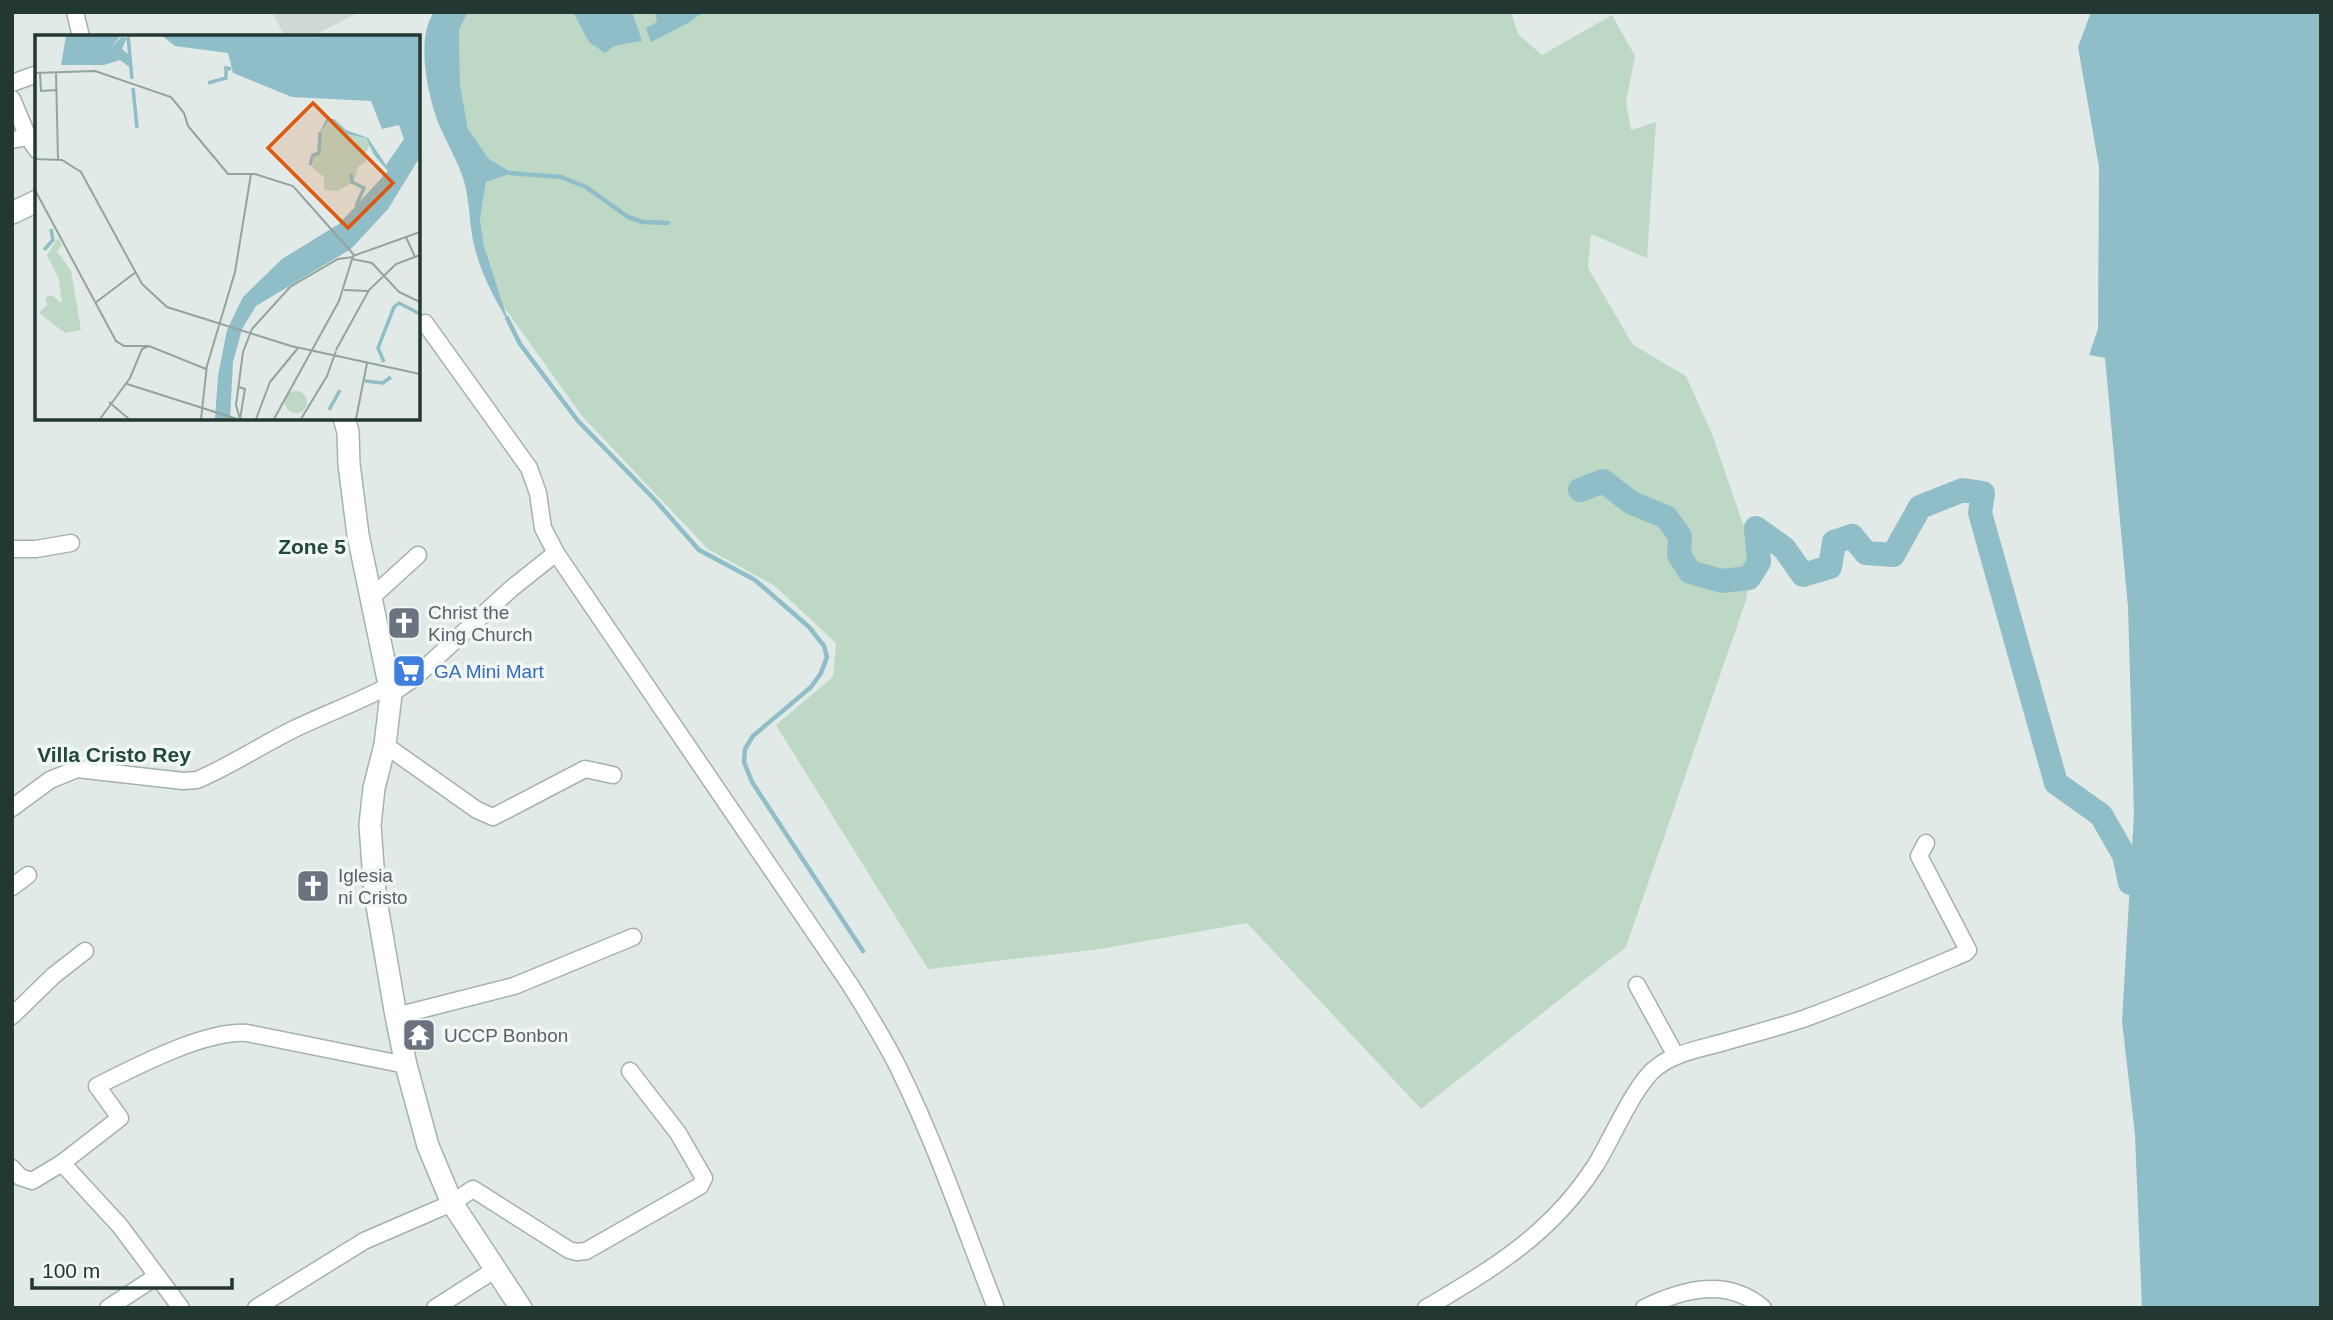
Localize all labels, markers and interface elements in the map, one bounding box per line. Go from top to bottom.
inset map [35,35,420,420]
district label: Zone 5 [278,535,346,558]
place label: Christ the King Church [428,602,533,645]
church icon: Christ the King Church [385,604,423,642]
supermarket icon: GA Mini Mart [390,652,428,690]
place label: GA Mini Mart [434,661,545,682]
district label: Villa Cristo Rey [37,743,191,766]
place label: Iglesia ni Cristo [338,865,408,908]
church icon: Iglesia ni Cristo [294,867,332,905]
temple icon: UCCP Bonbon [400,1016,438,1054]
place label: UCCP Bonbon [444,1025,568,1046]
scale bar [32,1246,231,1290]
text: 100 m [42,1259,100,1282]

